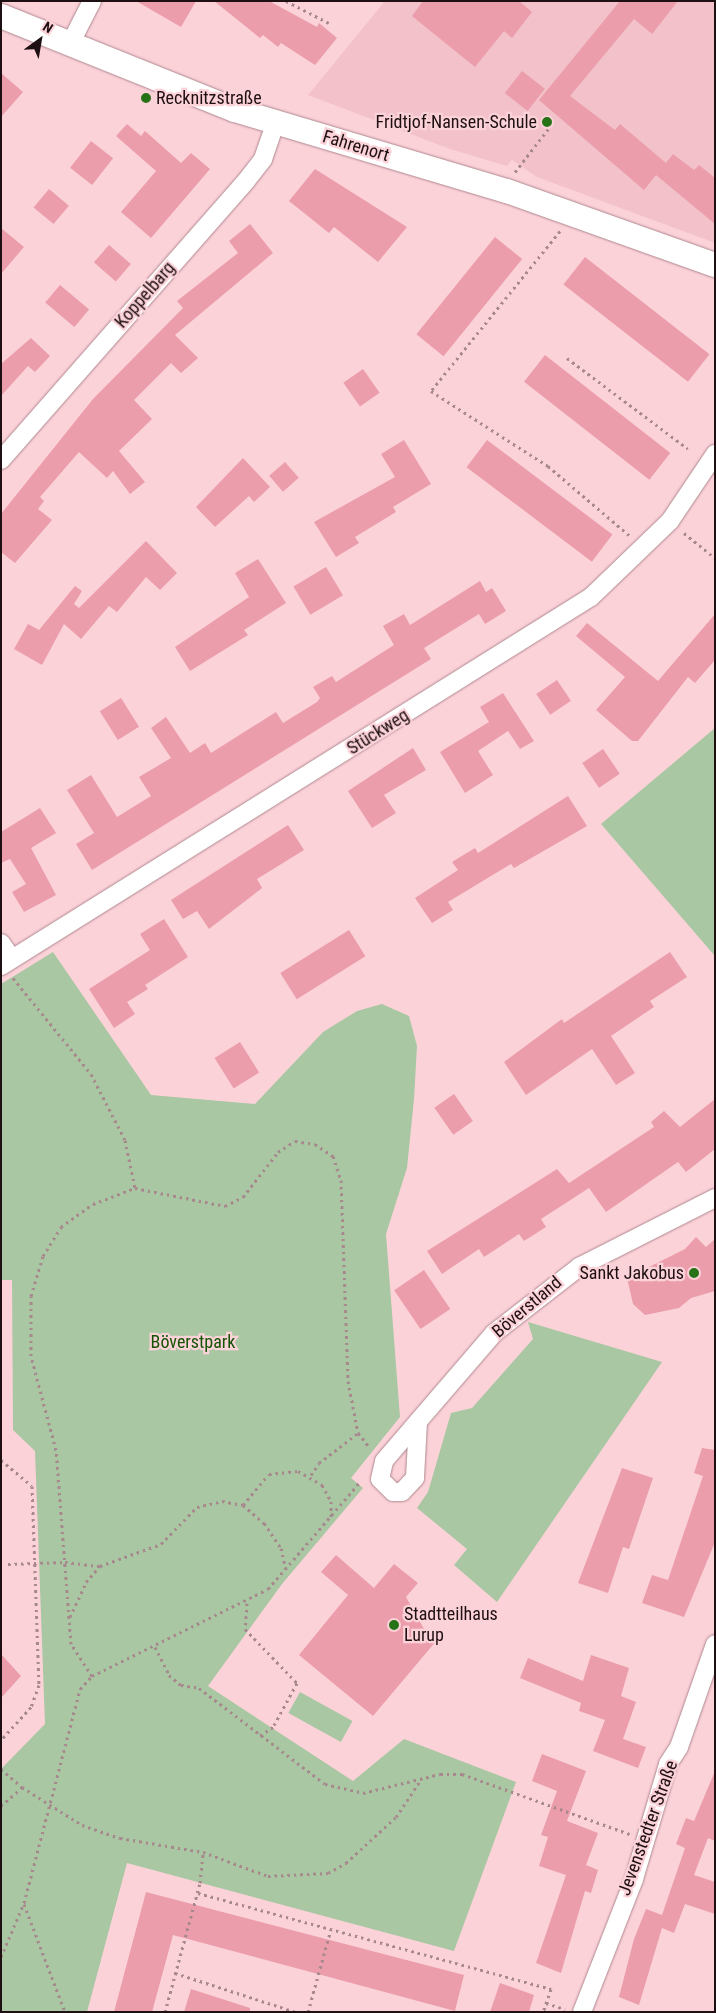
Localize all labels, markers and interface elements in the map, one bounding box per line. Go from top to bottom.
north arrow [15,15,65,65]
text: N [40,18,56,36]
place label: Recknitzstraße [156,87,262,109]
marker: Recknitzstraße [140,92,152,104]
place label: Fridtjof-Nansen-Schule [376,111,537,133]
marker: Fridtjof-Nansen-Schule [541,116,553,128]
street label: Fahrenort [320,126,392,166]
street label: Koppelbarg [110,257,180,333]
street label: Stückweg [343,705,413,759]
place label: Sankt Jakobus [579,1262,684,1284]
marker: Sankt Jakobus [688,1267,700,1279]
street label: Böverstland [488,1272,566,1342]
park label: Böverstpark [151,1331,235,1353]
place label: Stadtteilhaus Lurup [404,1604,498,1646]
marker: Stadtteilhaus Lurup [388,1619,400,1631]
street label: Jevenstedter Straße [614,1757,682,1899]

